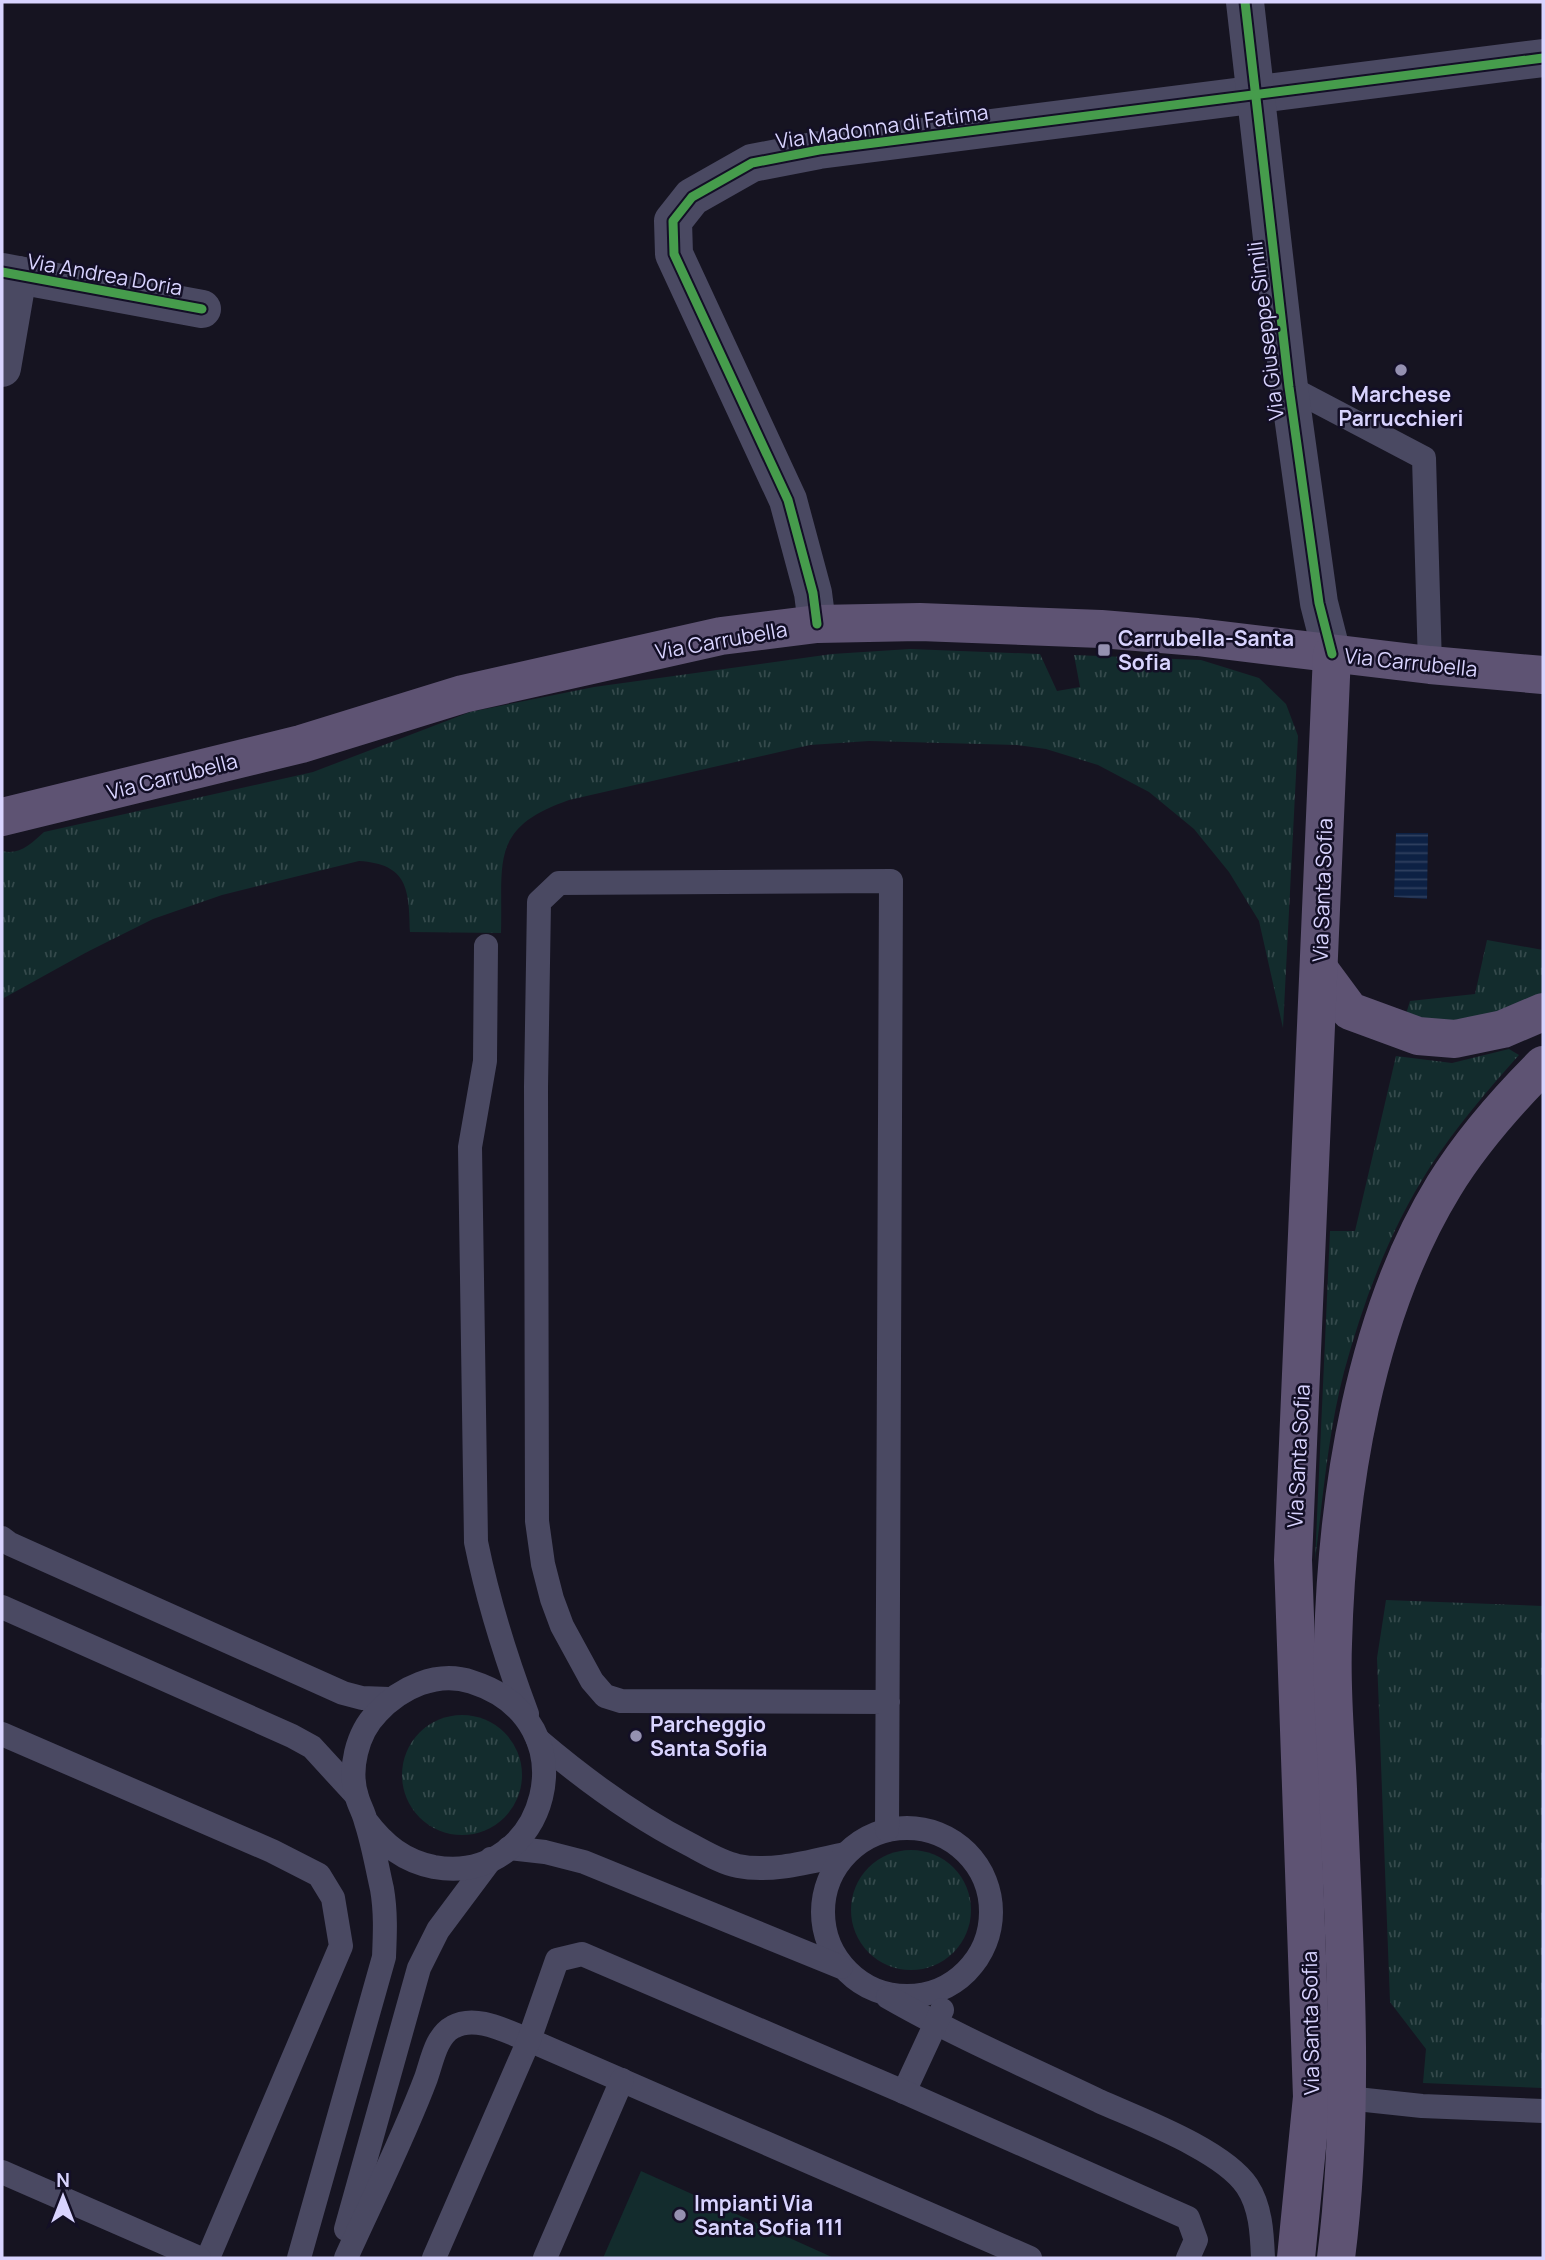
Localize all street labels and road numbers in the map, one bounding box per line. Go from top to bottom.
street label: Via Madonna di Fatima [774,97,990,155]
street label: Via Giuseppe Simili [1240,240,1290,422]
street label: Via Andrea Doria [25,247,185,301]
street label: Via Carrubella [653,615,789,665]
street label: Via Carrubella [1343,641,1479,683]
street label: Via Carrubella [104,746,240,806]
street label: Via Santa Sofia [1305,818,1339,962]
street label: Via Santa Sofia [1280,1383,1316,1529]
street label: Via Santa Sofia [1295,1951,1325,2095]

